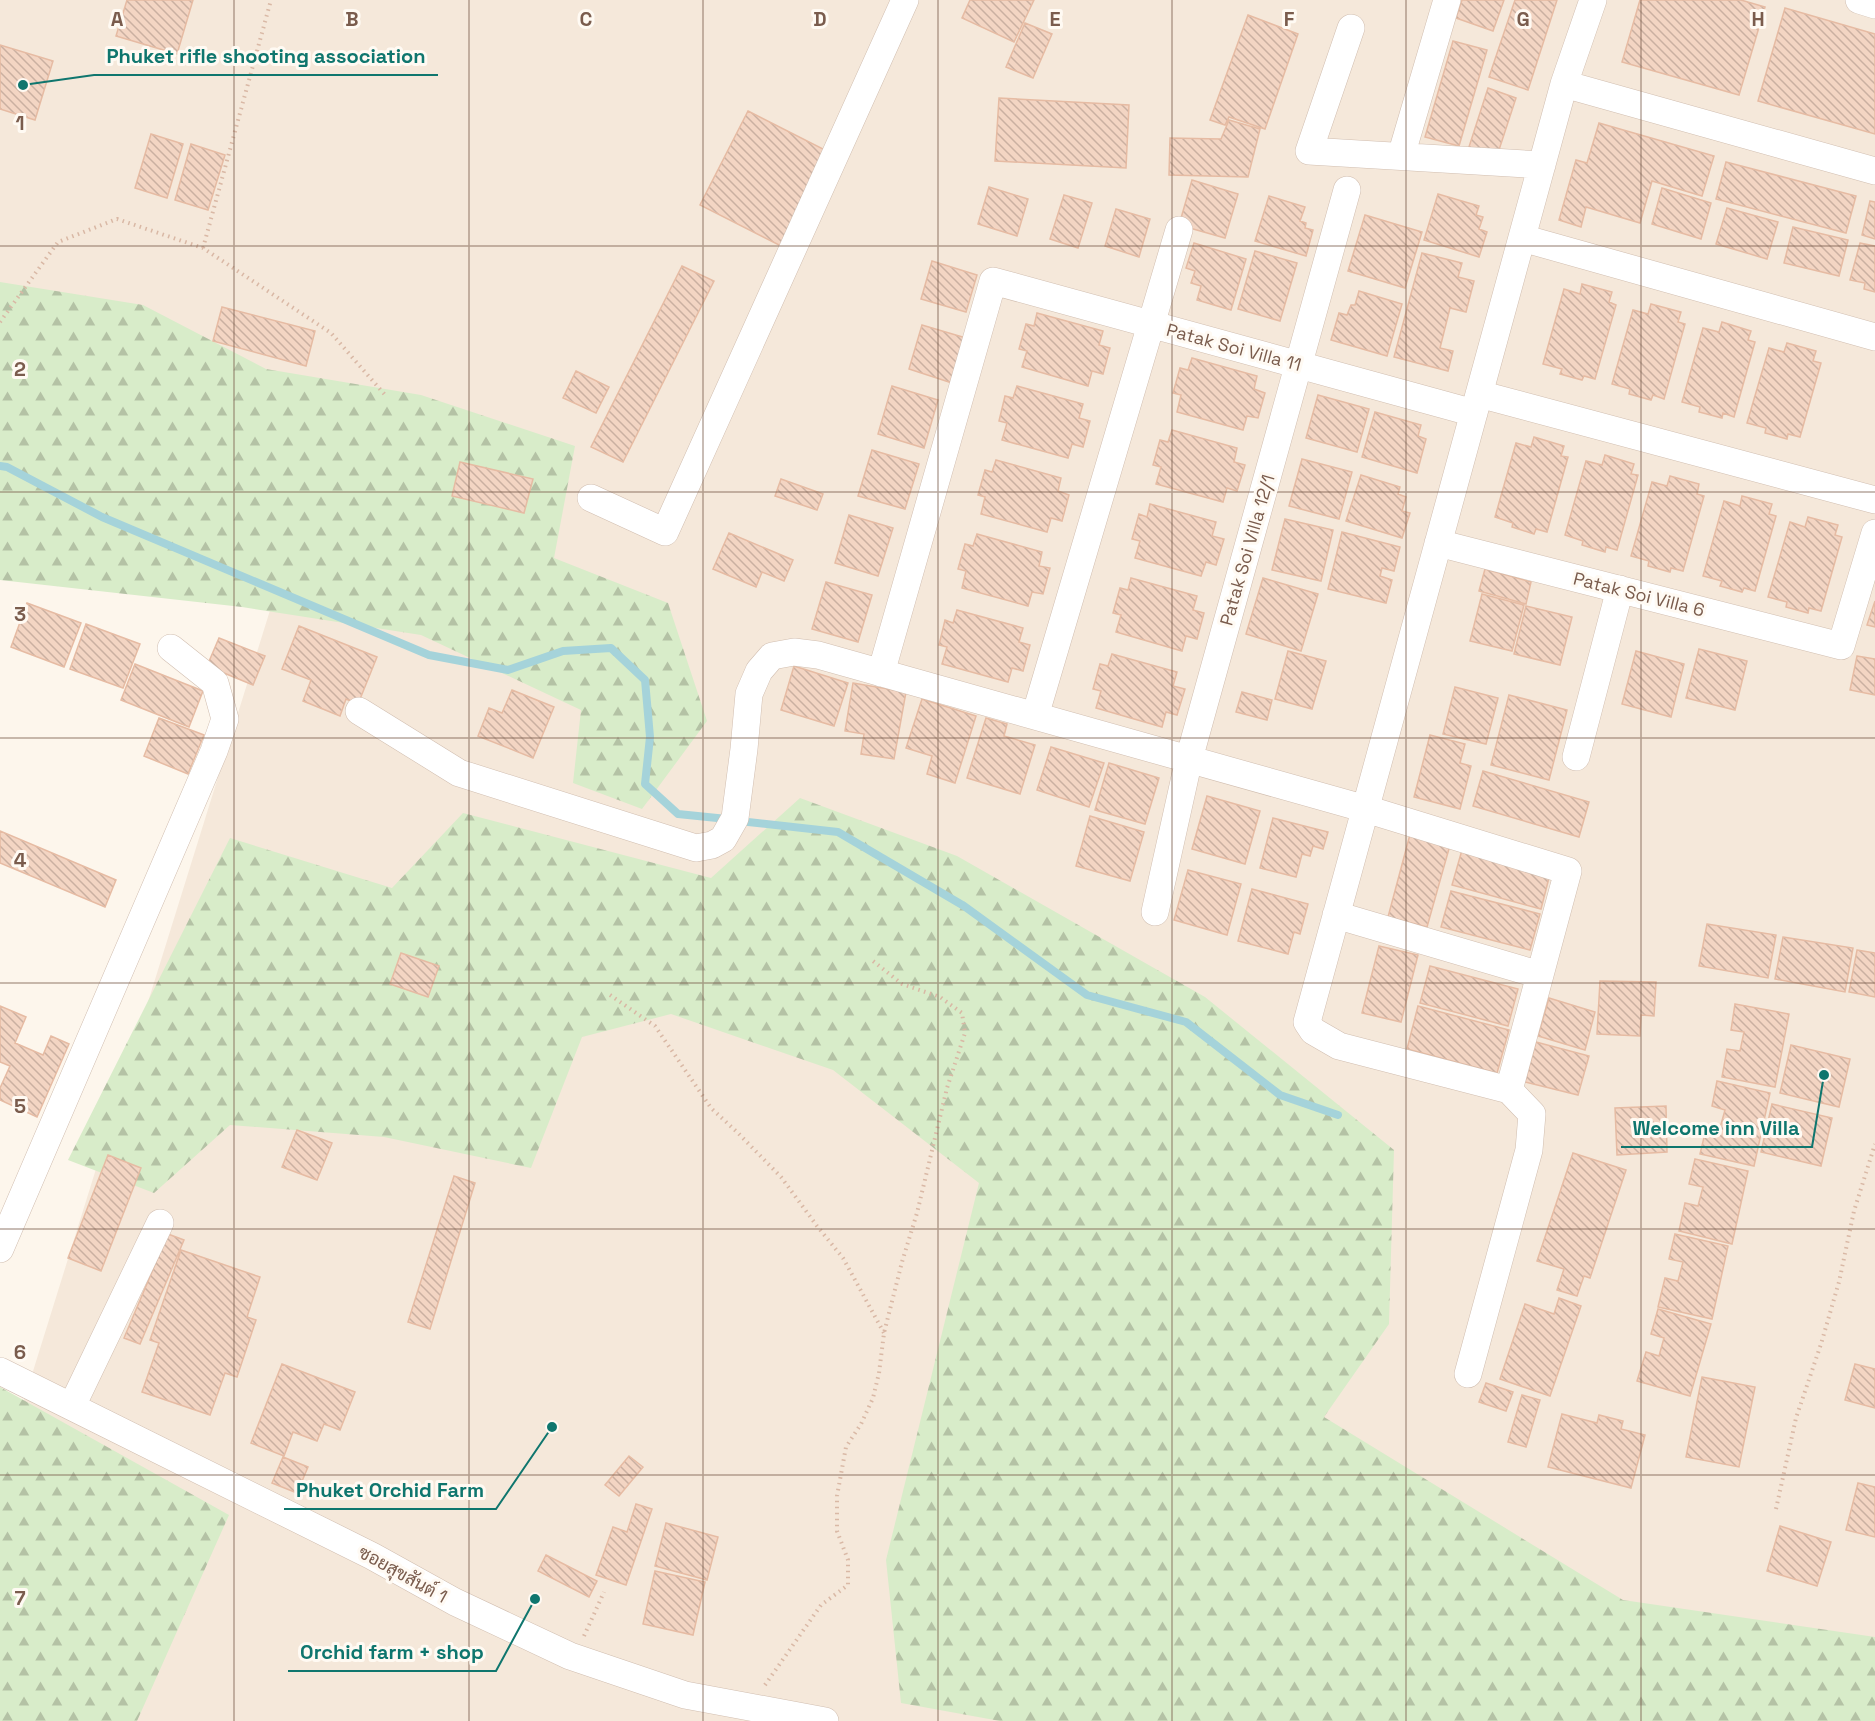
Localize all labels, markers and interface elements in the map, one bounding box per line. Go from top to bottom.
text: A [111,6,124,32]
text: B [345,6,359,32]
text: C [580,6,593,32]
text: D [813,6,827,32]
text: E [1049,6,1061,32]
text: F [1284,6,1295,32]
text: G [1516,6,1530,32]
text: H [1751,6,1765,32]
callout: Phuket rifle shooting association [94,37,438,75]
text: Phuket rifle shooting association [106,43,426,69]
text: 1 [15,110,25,136]
street label: Patak Soi Villa 11 [1164,318,1304,376]
text: 2 [14,356,26,382]
street label: Patak Soi Villa 12/1 [1214,472,1280,628]
street label: Patak Soi Villa 6 [1571,567,1707,621]
text: 3 [14,601,26,627]
text: 4 [14,847,27,873]
text: 5 [14,1093,26,1119]
callout: Welcome inn Villa [1621,1109,1812,1147]
text: Welcome inn Villa [1632,1115,1800,1141]
text: 6 [14,1339,26,1365]
callout: Phuket Orchid Farm [284,1471,496,1509]
text: Phuket Orchid Farm [296,1477,484,1503]
street label: ซอยสุขสันต์ 1 [354,1539,452,1609]
text: 7 [14,1585,26,1611]
callout: Orchid farm + shop [288,1633,496,1671]
text: Orchid farm + shop [300,1639,484,1665]

